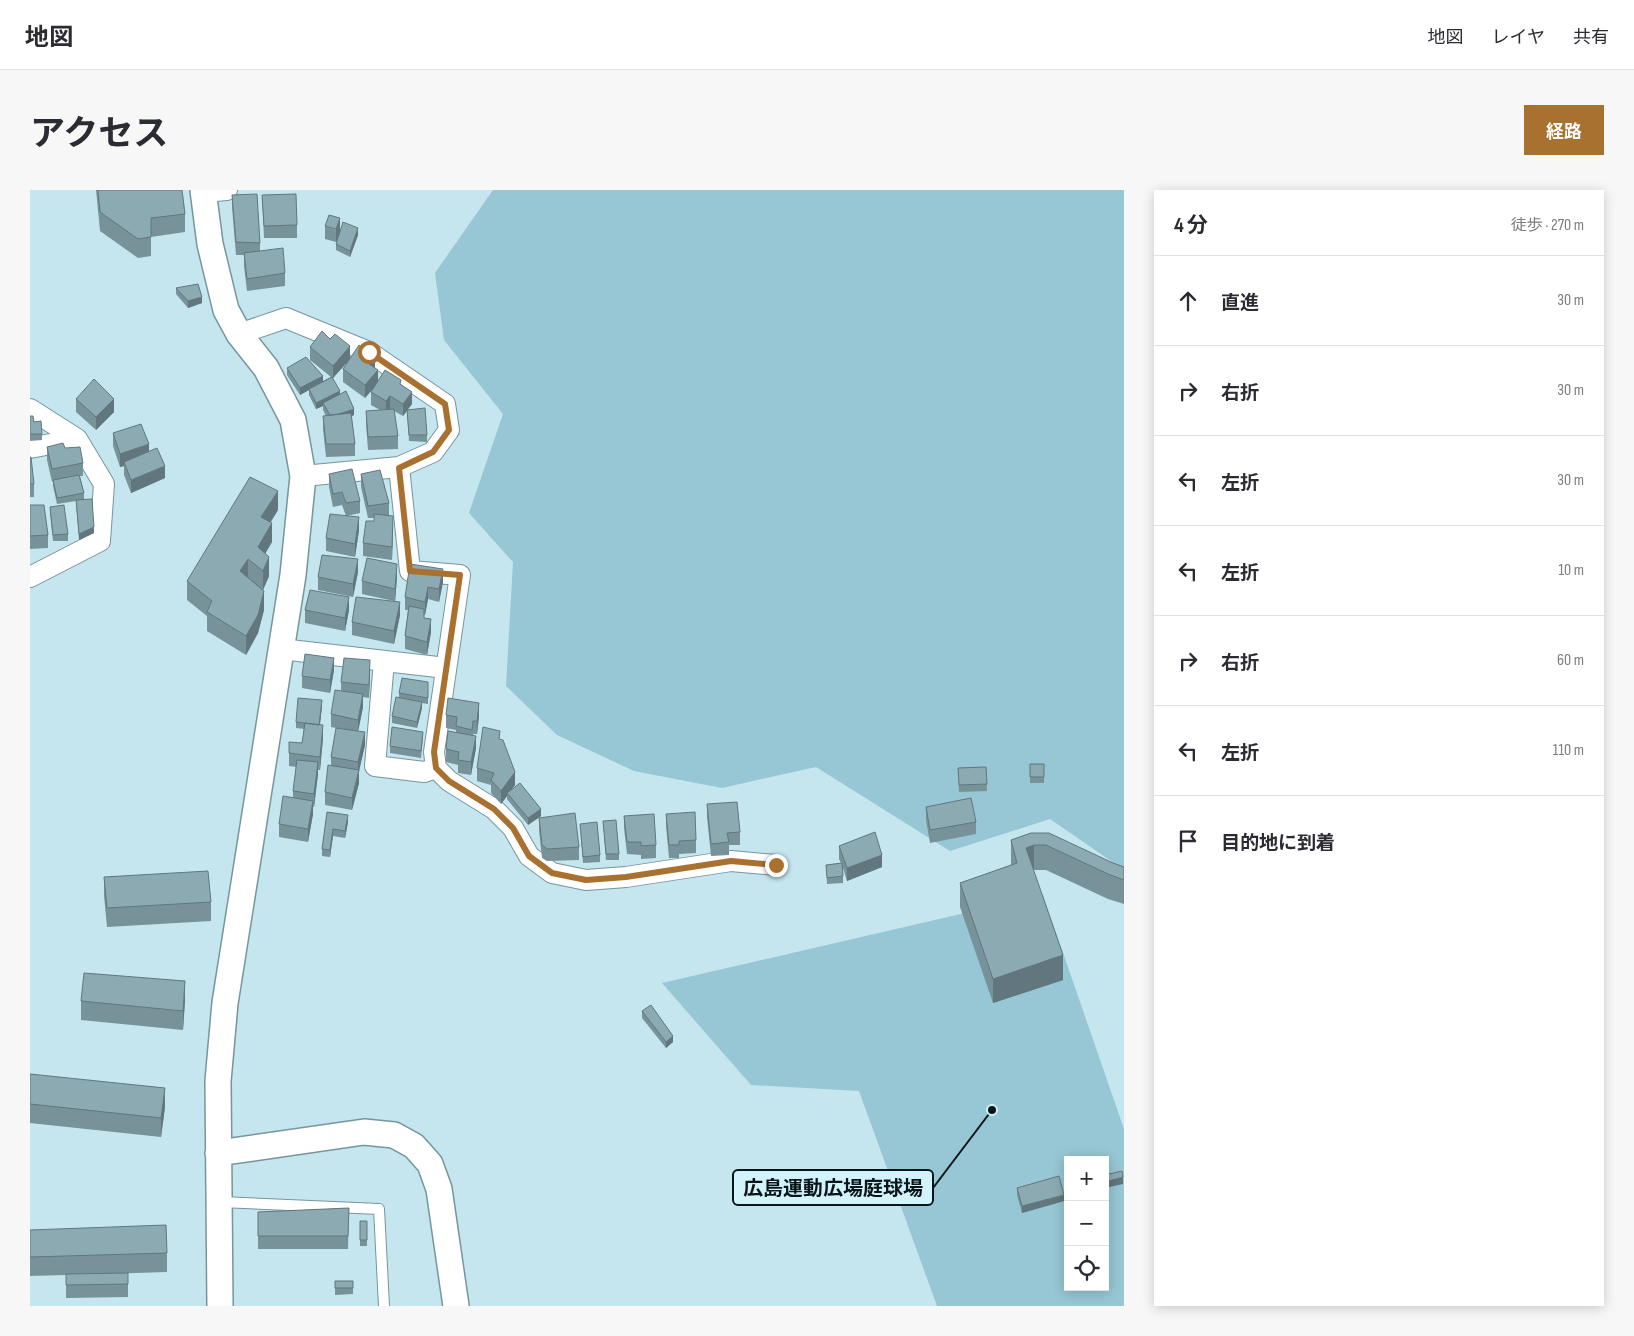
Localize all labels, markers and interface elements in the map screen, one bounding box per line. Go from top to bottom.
text: 地図 [25,23,73,52]
text: 地図 [1428,27,1464,48]
text: レイヤ [1492,27,1545,48]
text: 共有 [1573,27,1609,48]
button: 経路 [1524,105,1604,155]
text: アクセス [30,113,168,156]
text: 4 分 [1174,213,1208,238]
text: 徒歩 · 270 m [1511,216,1584,235]
icon: ahead [1174,287,1202,315]
text: 30 m [1557,291,1584,310]
text: 直進 [1221,292,1259,315]
route start [358,341,381,364]
icon: right [1174,377,1202,405]
text: 30 m [1557,381,1584,400]
text: 右折 [1221,382,1259,405]
icon: left [1174,467,1202,495]
text: 30 m [1557,471,1584,490]
text: 左折 [1221,472,1259,495]
icon: left [1174,557,1202,585]
text: 10 m [1558,561,1584,580]
text: 左折 [1221,562,1259,585]
icon: right [1174,647,1202,675]
text: 60 m [1557,651,1584,670]
text: 右折 [1221,652,1259,675]
icon: left [1174,737,1202,765]
text: 110 m [1553,741,1584,760]
text: 左折 [1221,742,1259,765]
icon: arrive [1174,827,1202,855]
text: 目的地に到着 [1221,832,1335,855]
route end [765,854,788,877]
map controls [1064,1156,1109,1291]
button: + [1064,1156,1109,1201]
callout: 広島運動広場庭球場 [733,1170,933,1205]
text: 広島運動広場庭球場 [743,1177,923,1201]
button: − [1064,1201,1109,1246]
button: locate [1064,1246,1109,1291]

